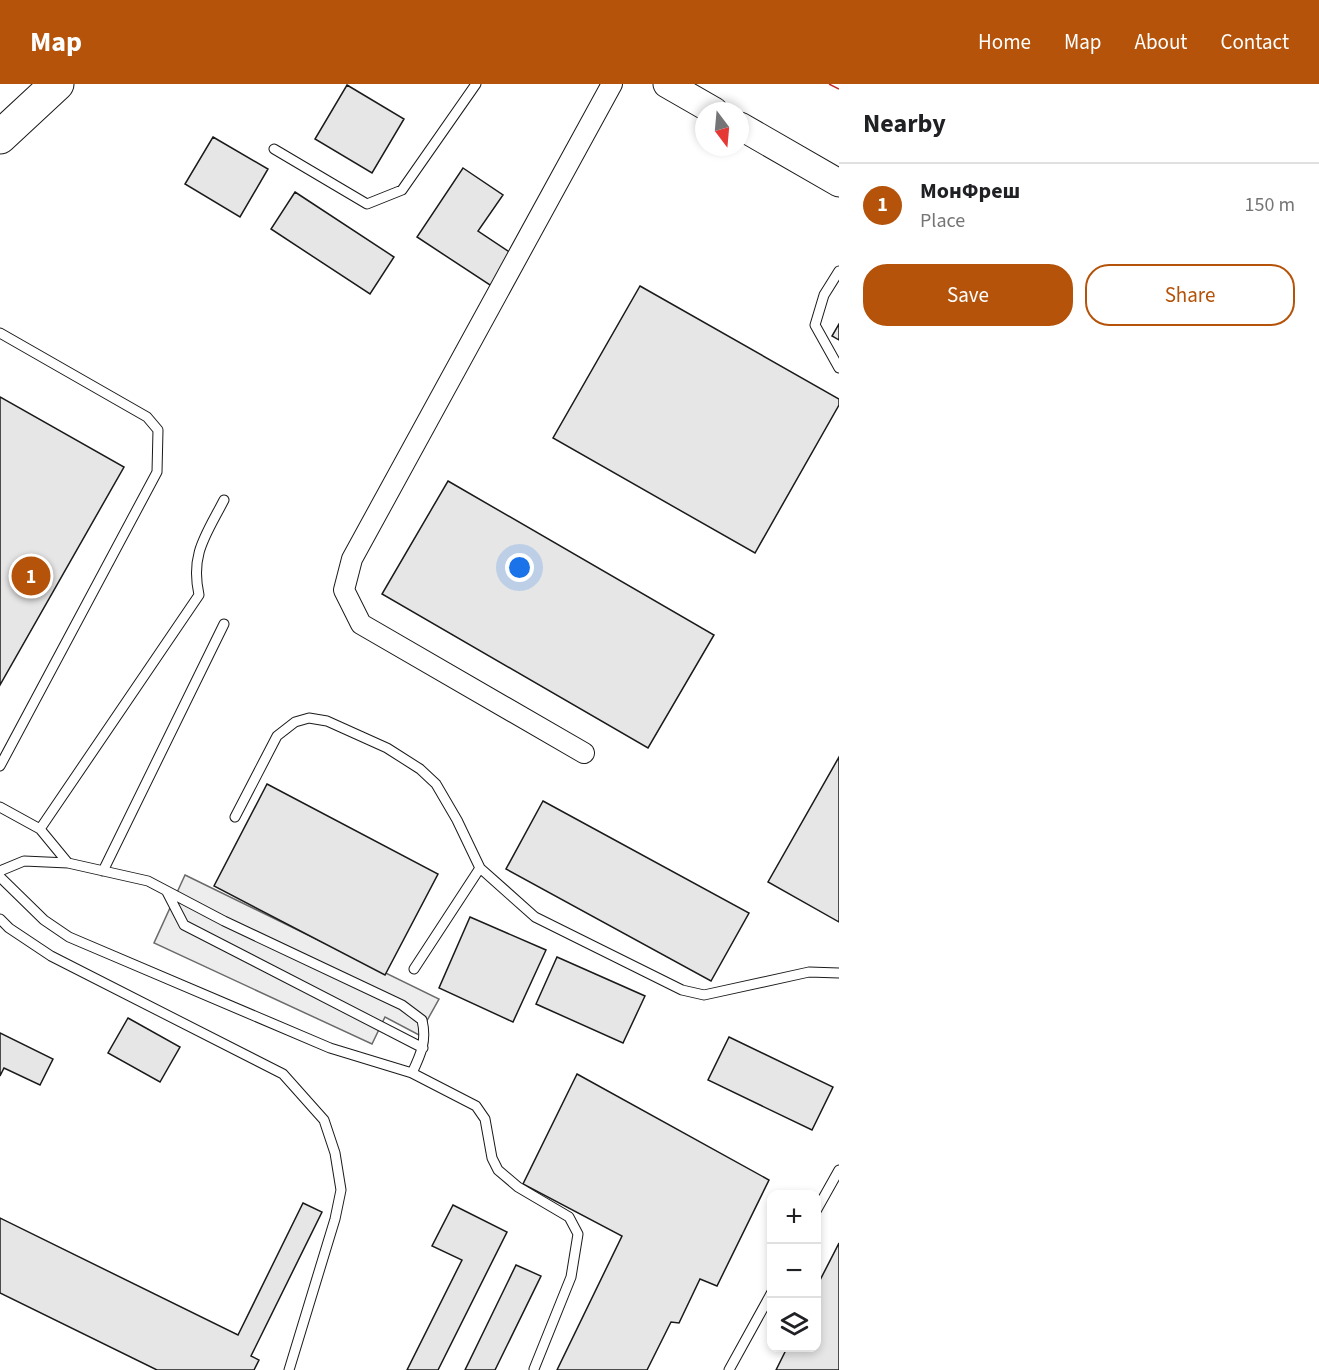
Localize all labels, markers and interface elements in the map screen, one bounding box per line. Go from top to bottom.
text: Map [30,22,82,62]
text: Home [978,27,1031,57]
text: Map [1064,27,1102,57]
text: About [1135,27,1187,57]
text: Contact [1220,27,1289,57]
north arrow [695,102,749,156]
text: Nearby [863,105,946,142]
text: МонФреш [920,175,1020,207]
text: 1 [877,191,888,219]
text: 150 m [1245,191,1295,219]
text: Place [920,207,965,235]
button: Save [863,264,1073,326]
button: Share [1085,264,1295,326]
your location [505,553,534,582]
pin: 1 [12,554,51,598]
map controls [767,1190,821,1352]
button: + [767,1190,821,1244]
button: − [767,1244,821,1298]
button: layers [767,1298,821,1352]

